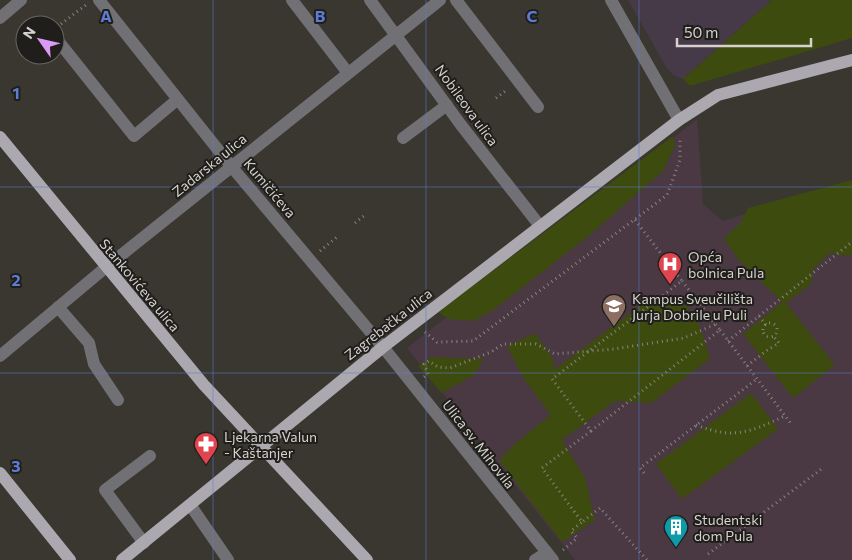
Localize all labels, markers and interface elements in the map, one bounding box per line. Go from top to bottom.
text: A [100,6,112,25]
text: B [315,6,326,25]
text: C [527,6,538,25]
north arrow [15,15,65,65]
scale bar [677,15,811,47]
text: N [19,23,39,42]
text: 50 m [684,23,718,41]
street label: Nobileova ulica [432,61,502,149]
text: 1 [12,83,20,102]
street label: Zadarska ulica [168,130,250,200]
street label: Kumičićeva [240,155,300,221]
street label: Stankovićeva ulica [96,235,184,335]
place label: Opća bolnica Pula [688,248,764,281]
hospital icon: Opća bolnica Pula [657,251,683,285]
text: 2 [11,270,21,289]
street label: Zagrebačka ulica [341,285,435,363]
place label: Kampus Sveučilišta Jurja Dobrile u Puli [632,290,753,323]
school or university icon: Kampus Sveučilišta Jurja Dobrile u Puli [601,293,627,327]
street label: Ulica sv. Mihovila [439,396,519,492]
place label: Ljekarna Valun - Kaštanjer [224,428,317,461]
pharmacy icon: Ljekarna Valun - Kaštanjer [193,431,219,465]
text: 3 [11,456,21,475]
place label: Studentski dom Pula [694,511,762,544]
building icon: Studentski dom Pula [663,514,689,548]

